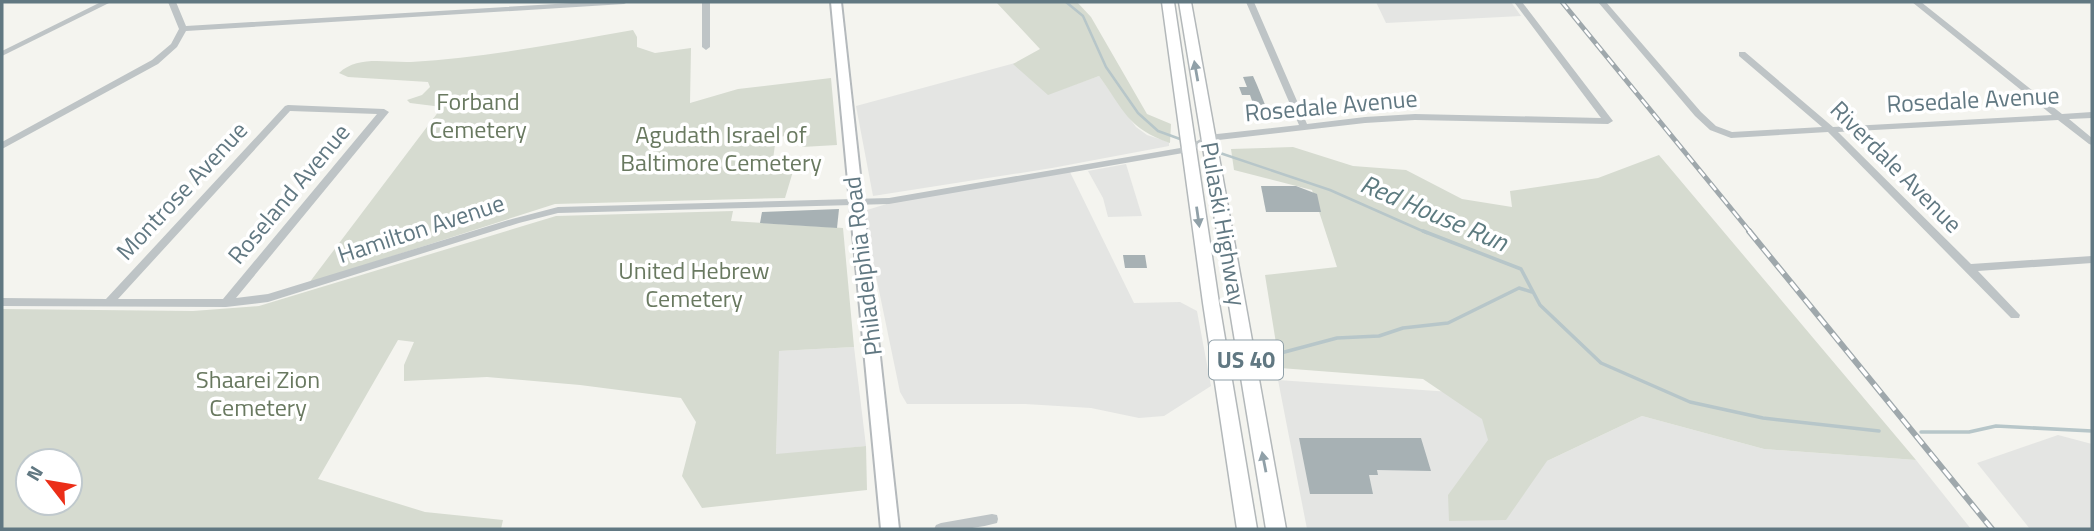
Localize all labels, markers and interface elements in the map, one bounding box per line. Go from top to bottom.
one-way arrow [1190,59,1201,81]
street label: Rosedale Avenue [1885,76,2060,122]
street label: Rosedale Avenue [1243,80,1419,130]
park label: Forband Cemetery [429,83,527,147]
street label: Riverdale Avenue [1822,92,1971,241]
street label: Montrose Avenue [107,113,255,268]
street label: Roseland Avenue [219,115,358,272]
park label: Agudath Israel of Baltimore Cemetery [620,116,822,180]
street label: Pulaski Highway [1192,139,1256,309]
water label: Red House Run [1354,164,1515,261]
street label: Philadelphia Road [833,174,891,358]
street label: Hamilton Avenue [333,184,509,272]
one-way arrow [1193,206,1204,228]
park label: United Hebrew Cemetery [618,252,770,316]
road number: US 40 [1209,340,1283,380]
park label: Shaarei Zion Cemetery [196,361,320,425]
north arrow [14,447,84,517]
one-way arrow [1259,451,1270,473]
text: N [18,460,50,486]

